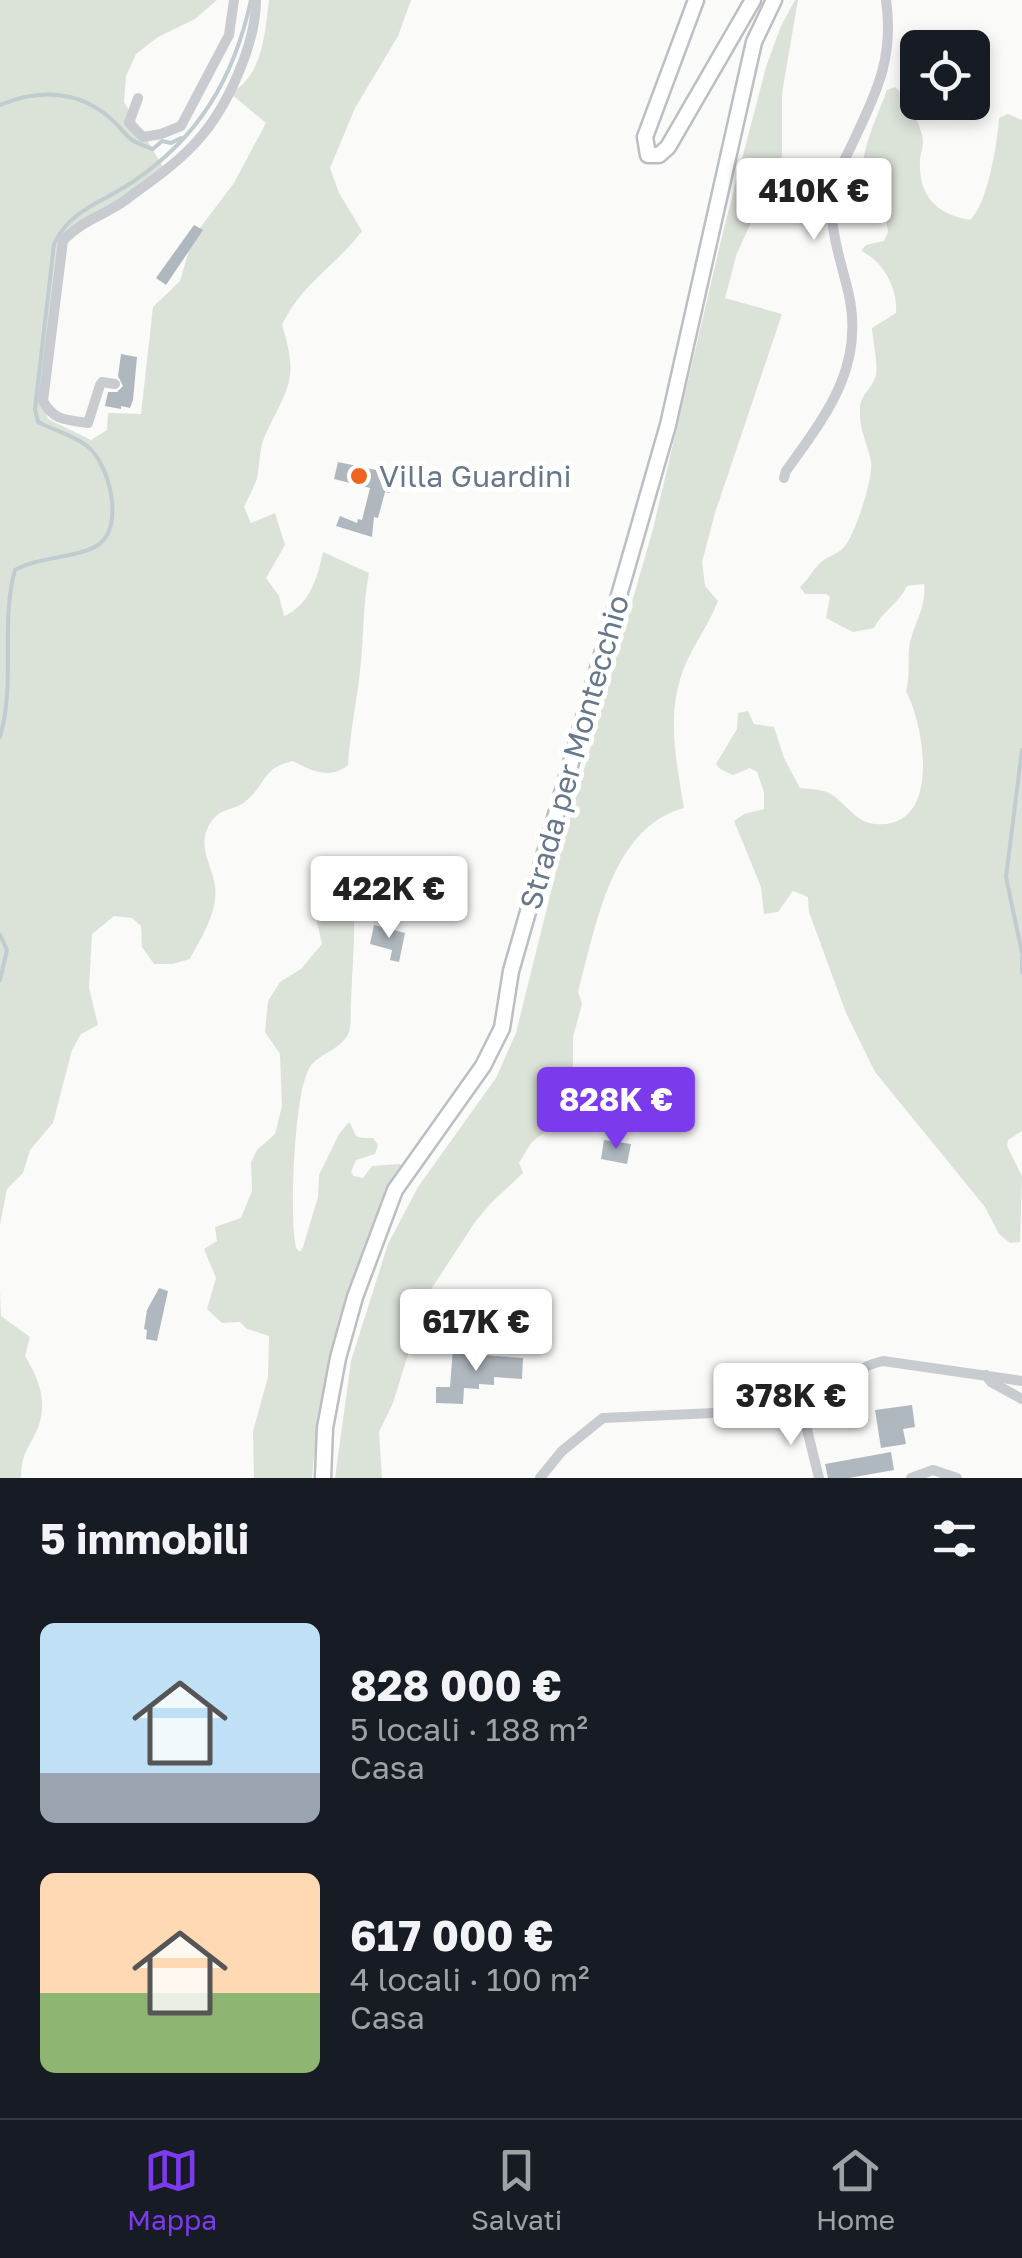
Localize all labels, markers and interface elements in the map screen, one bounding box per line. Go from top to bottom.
map controls [900,30,990,120]
button: locate [900,30,990,120]
pin: 410K € [733,158,895,243]
text: 410K € [758,171,870,209]
place label: Villa Guardini [379,458,571,494]
marker: Villa Guardini [348,465,370,487]
street label: Strada per Montecchio [512,591,636,913]
pin: 422K € [308,856,470,941]
text: 422K € [333,869,445,907]
pin: 828K € [535,1067,697,1152]
text: 828K € [559,1080,673,1118]
pin: 617K € [395,1289,557,1374]
text: 617K € [422,1302,530,1340]
pin: 378K € [710,1363,872,1448]
text: 378K € [735,1376,847,1414]
icon: filters [927,1511,982,1566]
text: 5 immobili [40,1513,249,1563]
text: 828 000 € [350,1660,562,1710]
icon: home [120,1663,240,1783]
text: 5 locali · 188 m² [350,1710,588,1748]
text: Casa [350,1748,425,1786]
text: 617 000 € [350,1910,554,1960]
icon: home [120,1913,240,2033]
text: 4 locali · 100 m² [350,1960,590,1998]
text: Casa [350,1998,425,2036]
tab: Mappa [127,2143,217,2236]
tab: Salvati [471,2143,562,2236]
tab: Home [816,2143,895,2236]

